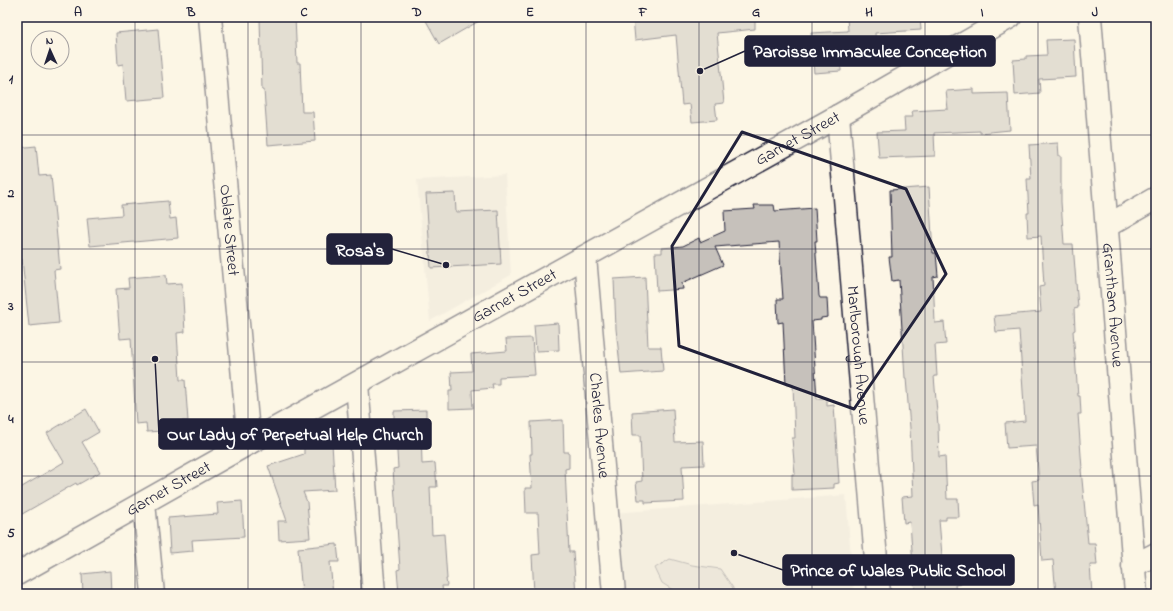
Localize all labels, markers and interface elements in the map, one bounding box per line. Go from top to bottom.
text: A [74,3,82,22]
text: B [186,3,196,22]
text: C [300,3,308,22]
text: D [411,3,422,22]
text: E [526,3,534,22]
text: F [638,3,648,22]
text: G [752,3,760,22]
text: H [865,3,873,22]
text: I [980,3,984,22]
text: J [1092,3,1098,22]
north arrow [30,30,70,70]
text: N [45,33,54,49]
callout: Paroisse Immaculee Conception [745,36,995,66]
text: Paroisse Immaculee Conception [753,40,987,66]
text: 1 [9,70,14,89]
street label: Garnet Street [751,105,845,172]
street label: Oblate Street [213,183,246,277]
text: 2 [7,184,15,203]
callout: Rosa's [327,234,392,264]
text: Rosa's [335,239,385,265]
street label: Grantham Avenue [1096,242,1130,369]
street label: Garnet Street [467,262,562,329]
street label: Marlborough Avenue [840,285,877,426]
text: 3 [7,297,14,316]
street label: Charles Avenue [582,371,617,480]
text: 4 [7,410,14,429]
callout: Our Lady of Perpetual Help Church [159,419,431,449]
text: Our Lady of Perpetual Help Church [167,423,424,450]
street label: Garnet Street [121,454,216,522]
text: 5 [7,524,15,543]
callout: Prince of Wales Public School [783,555,1014,585]
text: Prince of Wales Public School [791,559,1005,585]

